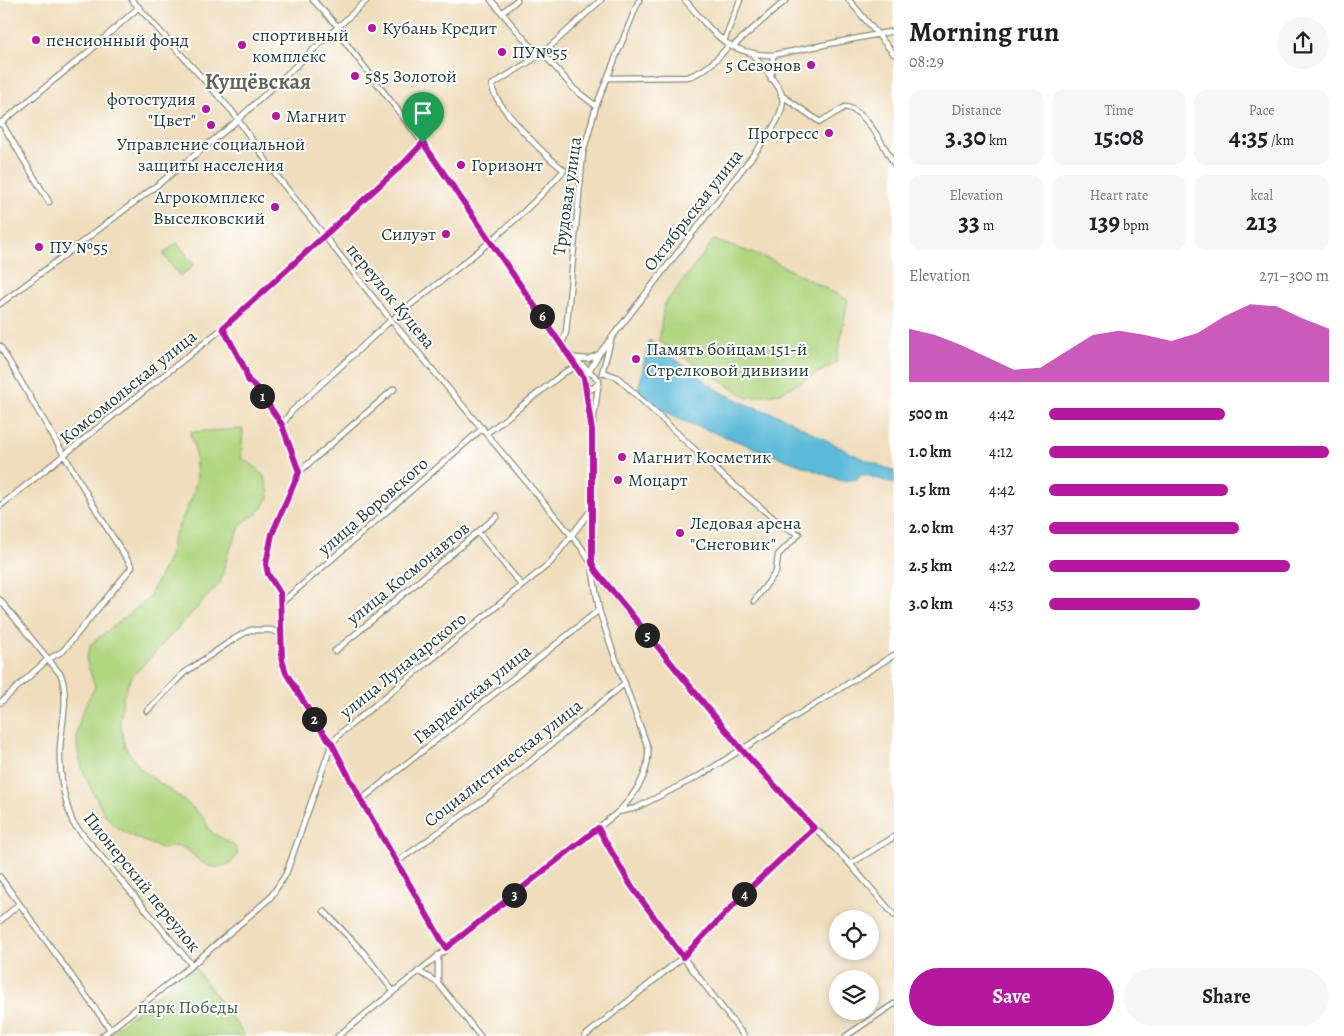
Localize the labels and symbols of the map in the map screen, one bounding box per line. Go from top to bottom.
place label: Кубань Кредит [382,16,497,40]
marker: Кубань Кредит [366,22,378,34]
place label: спортивный комплекс [252,23,349,68]
place label: пенсионный фонд [46,28,189,52]
marker: пенсионный фонд [30,34,42,46]
marker: спортивный комплекс [236,39,248,51]
place label: ПУ№55 [512,40,568,64]
marker: ПУ№55 [496,46,508,58]
place label: 5 Сезонов [726,53,801,77]
marker: 5 Сезонов [805,59,817,71]
place label: 585 Золотой [365,64,457,88]
district label: Кущёвская [205,67,311,97]
marker: 585 Золотой [349,70,361,82]
place label: фотостудия "Цвет" [107,87,196,132]
pin [402,92,444,143]
marker: фотостудия "Цвет" [200,103,212,115]
place label: Магнит [286,104,346,128]
marker: Магнит [270,110,282,122]
marker: Управление социальной защиты населения [205,119,217,131]
place label: Прогресс [747,121,819,145]
marker: Прогресс [823,127,835,139]
place label: Управление социальной защиты населения [117,132,305,177]
street label: Трудовая улица [547,134,587,257]
street label: Октябрьская улица [638,144,749,276]
place label: Горизонт [471,153,543,177]
marker: Горизонт [455,159,467,171]
place label: Агрокомплекс Выселковский [153,185,265,230]
marker: Агрокомплекс Выселковский [269,201,281,213]
place label: Силуэт [381,222,436,246]
marker: Силуэт [440,228,452,240]
place label: ПУ №55 [49,235,108,259]
street label: переулок Куцева [341,238,441,354]
marker: ПУ №55 [33,241,45,253]
pin: 6 [530,304,554,328]
street label: Комсомольская улица [54,324,202,450]
place label: Память бойцам 151-й Стрелковой дивизии [646,337,809,382]
marker: Память бойцам 151-й Стрелковой дивизии [630,353,642,365]
pin: 1 [250,384,274,408]
place label: Магнит Косметик [632,445,771,469]
street label: улица Воровского [312,451,433,561]
marker: Магнит Косметик [616,451,628,463]
place label: Моцарт [628,468,688,492]
marker: Моцарт [612,474,624,486]
place label: Ледовая арена "Снеговик" [690,511,802,556]
street label: улица Космонавтов [341,516,474,631]
marker: Ледовая арена "Снеговик" [674,527,686,539]
street label: улица Луначарского [334,606,471,724]
pin: 5 [634,622,660,648]
street label: Гвардейская улица [408,639,537,749]
street label: Социалистическая улица [419,693,588,832]
pin: 2 [302,706,326,732]
street label: Пионерский переулок [78,807,206,957]
pin: 3 [502,882,526,908]
pin: 4 [732,882,756,906]
park label: парк Победы [138,995,238,1019]

